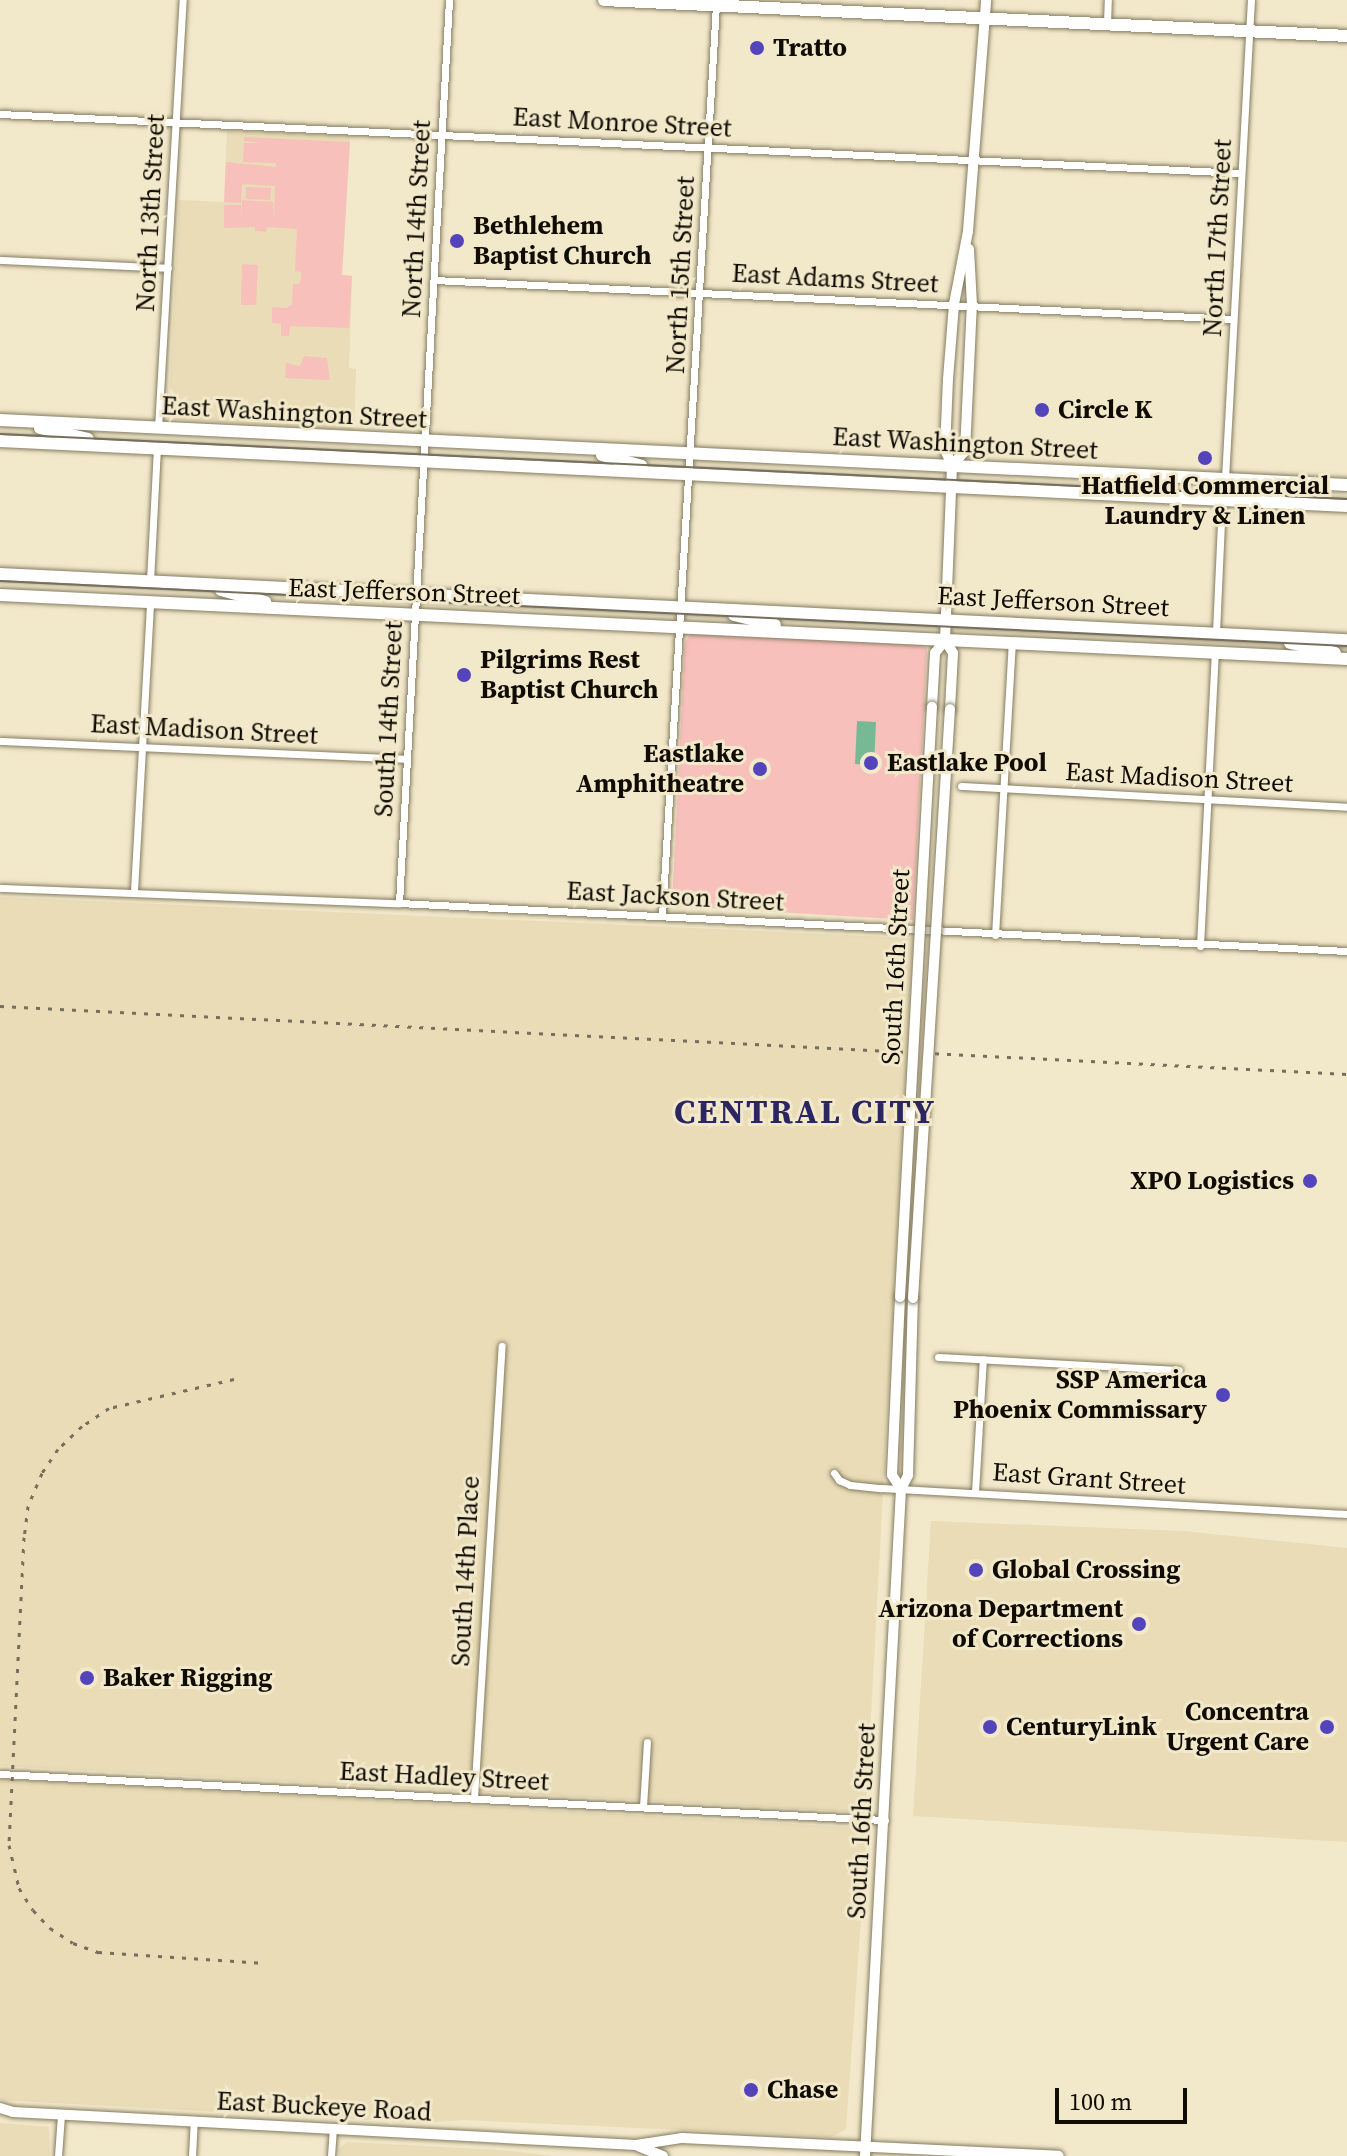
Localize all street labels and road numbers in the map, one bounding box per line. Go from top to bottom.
street label: East Monroe Street [512,102,732,144]
street label: North 13th Street [130,113,172,313]
street label: North 14th Street [396,119,438,319]
street label: North 17th Street [1197,138,1239,338]
street label: North 15th Street [660,175,702,375]
street label: East Adams Street [731,258,939,300]
street label: East Washington Street [160,390,428,436]
street label: East Washington Street [831,421,1099,467]
street label: East Jefferson Street [287,572,521,612]
street label: East Jefferson Street [936,580,1170,624]
street label: South 14th Street [368,620,410,818]
street label: East Madison Street [89,708,319,752]
street label: East Madison Street [1064,756,1294,800]
street label: South 16th Street [875,868,917,1066]
street label: East Jackson Street [565,876,785,918]
street label: East Grant Street [991,1457,1187,1501]
street label: South 14th Place [445,1475,487,1667]
street label: South 16th Street [841,1722,883,1920]
street label: East Hadley Street [338,1756,550,1798]
street label: East Buckeye Road [216,2086,432,2128]

